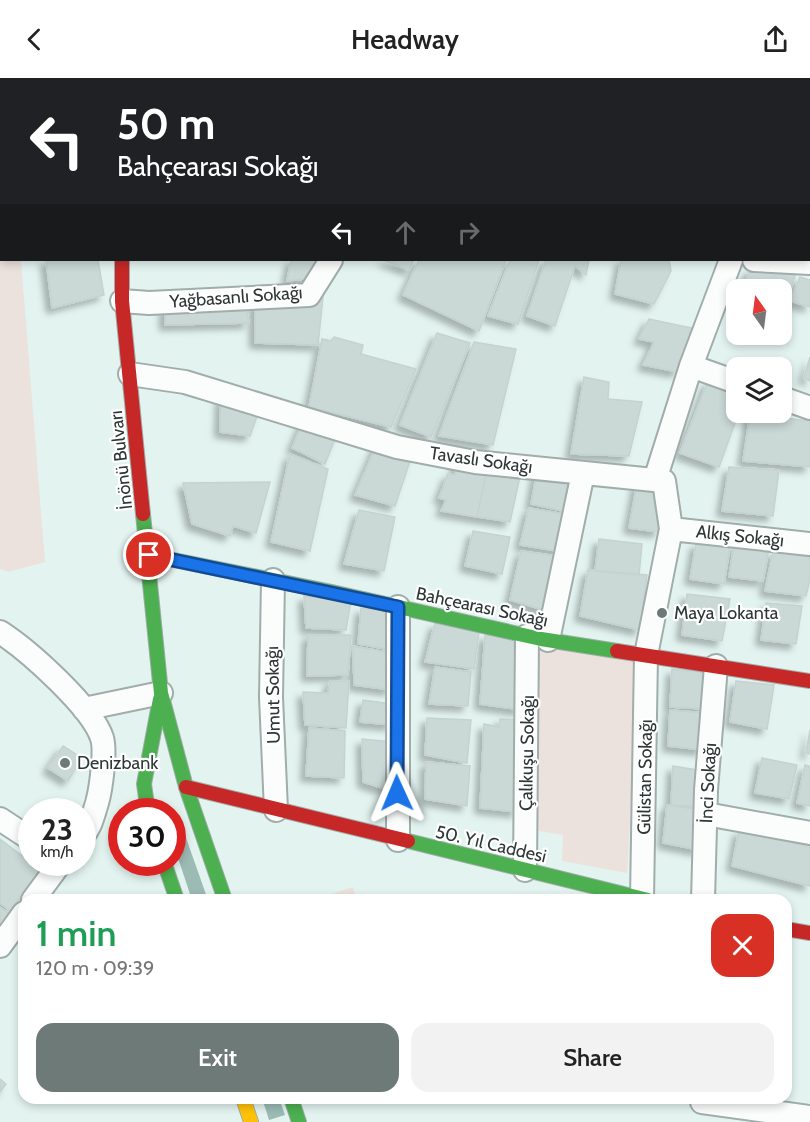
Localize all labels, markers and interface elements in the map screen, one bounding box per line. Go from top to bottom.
icon: back [18,23,51,56]
text: Headway [351,23,459,56]
icon: share [759,23,792,56]
text: 50 m [117,98,215,150]
icon: left [18,102,96,180]
text: Bahçearası Sokağı [117,150,319,183]
icon: left [326,216,359,249]
icon: ahead [389,216,422,249]
icon: right [452,216,485,249]
north arrow [726,279,792,345]
map controls [726,279,792,423]
street label: Yağbasanlı Sokağı [168,281,303,313]
button: layers [726,357,792,423]
street label: İnönü Bulvarı [105,410,137,510]
street label: Tavaslı Sokağı [428,442,534,478]
street label: Alkış Sokağı [695,520,785,552]
pin [123,529,174,580]
icon: arrive [132,538,165,571]
street label: Bahçearası Sokağı [414,582,550,632]
place label: Maya Lokanta [674,602,779,624]
marker: Maya Lokanta [655,606,669,620]
street label: Umut Sokağı [261,646,285,744]
street label: Çalıkuşu Sokağı [515,695,539,811]
street label: Gülistan Sokağı [633,719,657,835]
street label: İnci Sokağı [695,742,721,824]
place label: Denizbank [77,752,159,774]
marker: Denizbank [58,756,72,770]
position arrow [365,761,429,825]
speed limit sign: 30 [108,798,186,876]
text: 23 [41,811,73,848]
street label: 50. Yıl Caddesi [433,821,549,867]
text: km/h [41,843,73,861]
text: 1 min [36,911,116,955]
button: close [711,914,774,977]
text: 120 m · 09:39 [36,956,154,980]
button: Exit [36,1023,399,1092]
button: Share [411,1023,774,1092]

